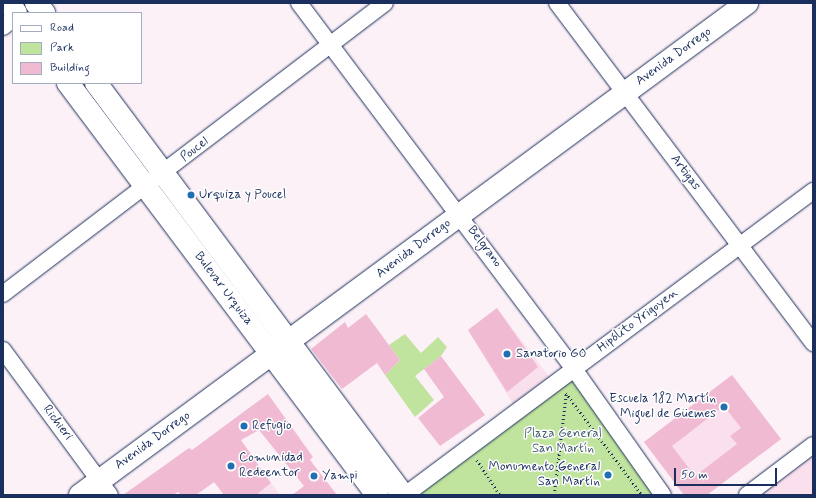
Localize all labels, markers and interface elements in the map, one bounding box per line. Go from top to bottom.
legend [12,12,142,84]
text: Road [50,20,74,36]
street label: Avenida Dorrego [633,24,715,90]
text: Park [50,40,74,56]
text: Building [50,60,90,76]
street label: Poucel [178,134,212,166]
street label: Artigas [667,152,703,194]
place label: Urquiza y Poucel [199,187,285,203]
marker: Urquiza y Poucel [186,190,196,200]
street label: Avenida Dorrego [374,216,454,282]
street label: Belgrano [463,223,505,271]
street label: Bulevar Urquiza [190,249,256,329]
street label: Hipólito Yrigoyen [595,286,681,356]
place label: Sanatorio GO [516,346,587,362]
marker: Sanatorio GO [501,348,513,360]
place label: Escuela 182 Martín Miguel de Güemes [609,392,716,423]
street label: Richieri [39,402,75,444]
marker: Escuela 182 Martín Miguel de Güemes [719,402,729,412]
street label: Avenida Dorrego [112,408,194,474]
place label: Refugio [252,418,291,434]
marker: Refugio [239,421,249,431]
park label: Plaza General San Martín [524,427,602,458]
place label: Comunidad Redeentor [239,451,303,482]
place label: Monumento General San Martín [486,460,600,491]
scale bar [676,460,779,486]
marker: Comunidad Redeentor [226,461,236,471]
text: 50 m [681,467,708,483]
place label: Yampi [322,468,358,484]
marker: Monumento General San Martín [603,470,613,480]
marker: Yampi [309,471,319,481]

